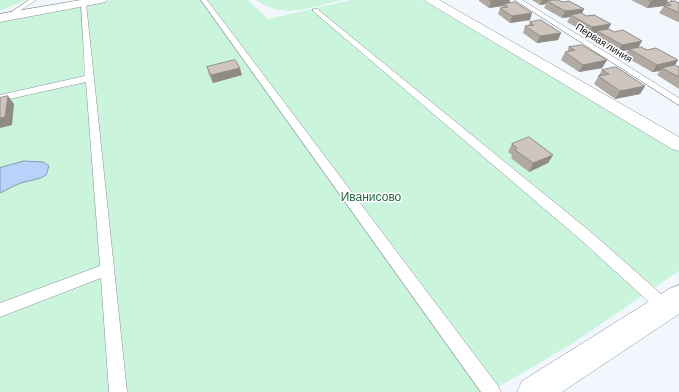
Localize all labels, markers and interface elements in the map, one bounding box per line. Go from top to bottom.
street label: Первая линия [573,21,635,65]
park label: Иванисово [341,190,401,204]

